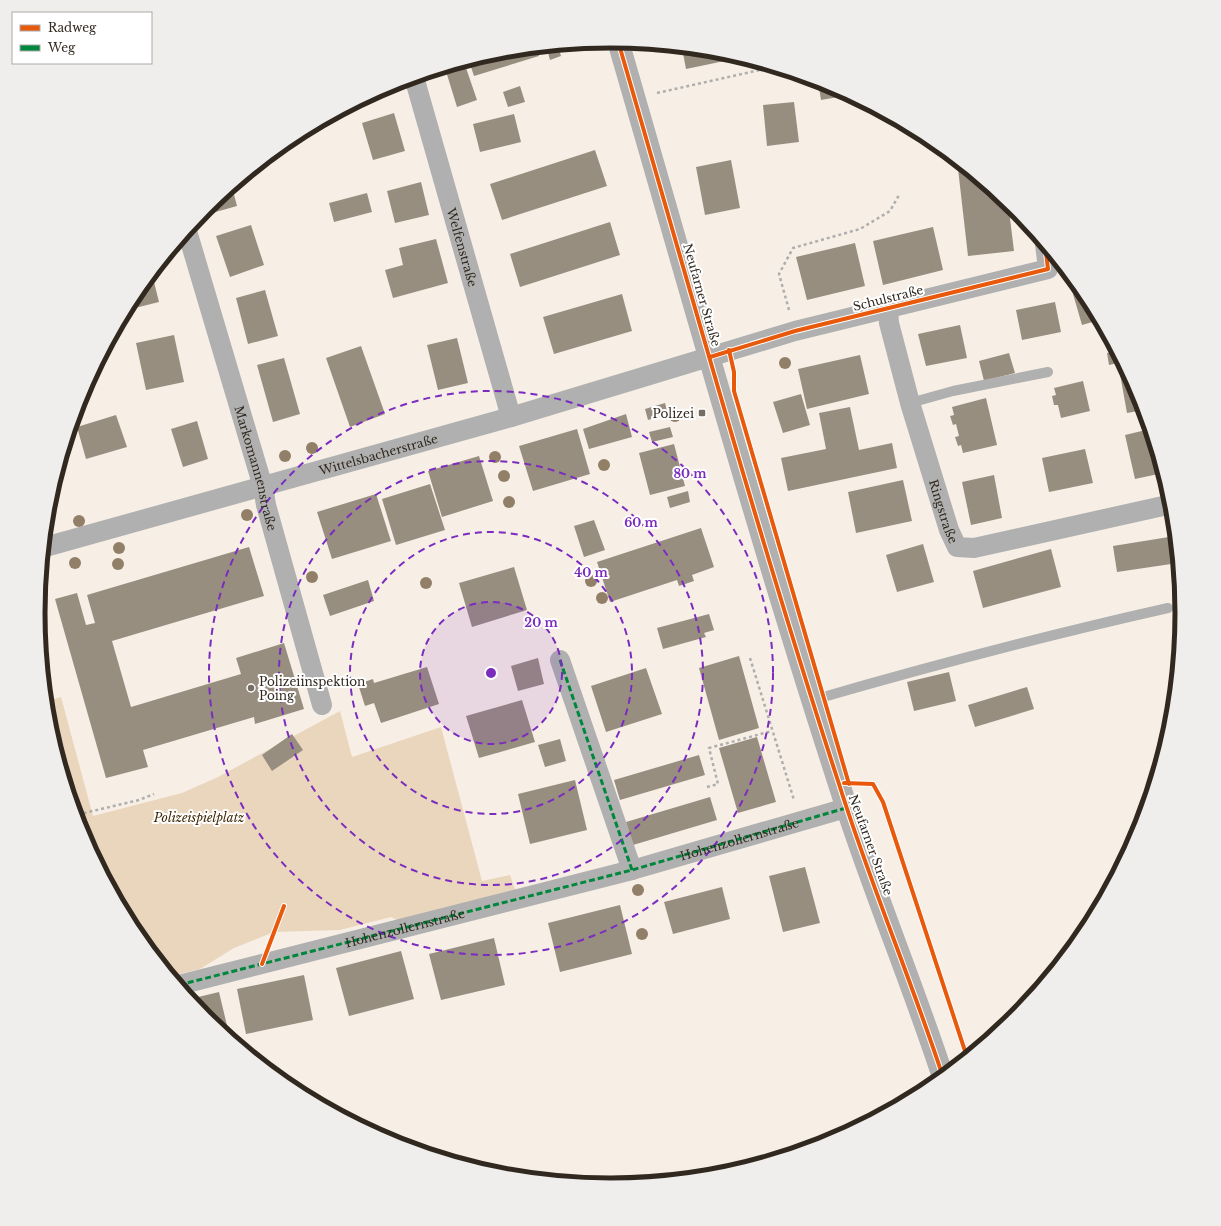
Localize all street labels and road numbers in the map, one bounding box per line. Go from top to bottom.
street label: Welfenstraße [444,205,481,289]
street label: Neufarner Straße [680,242,724,348]
street label: Schulstraße [851,282,925,314]
street label: Markomannenstraße [232,404,280,532]
street label: Wittelsbacherstraße [316,430,440,478]
street label: Ringstraße [926,477,962,546]
street label: Neufarner Straße [846,792,896,898]
street label: Hohenzollernstraße [678,815,800,863]
street label: Hohenzollernstraße [343,905,466,950]

